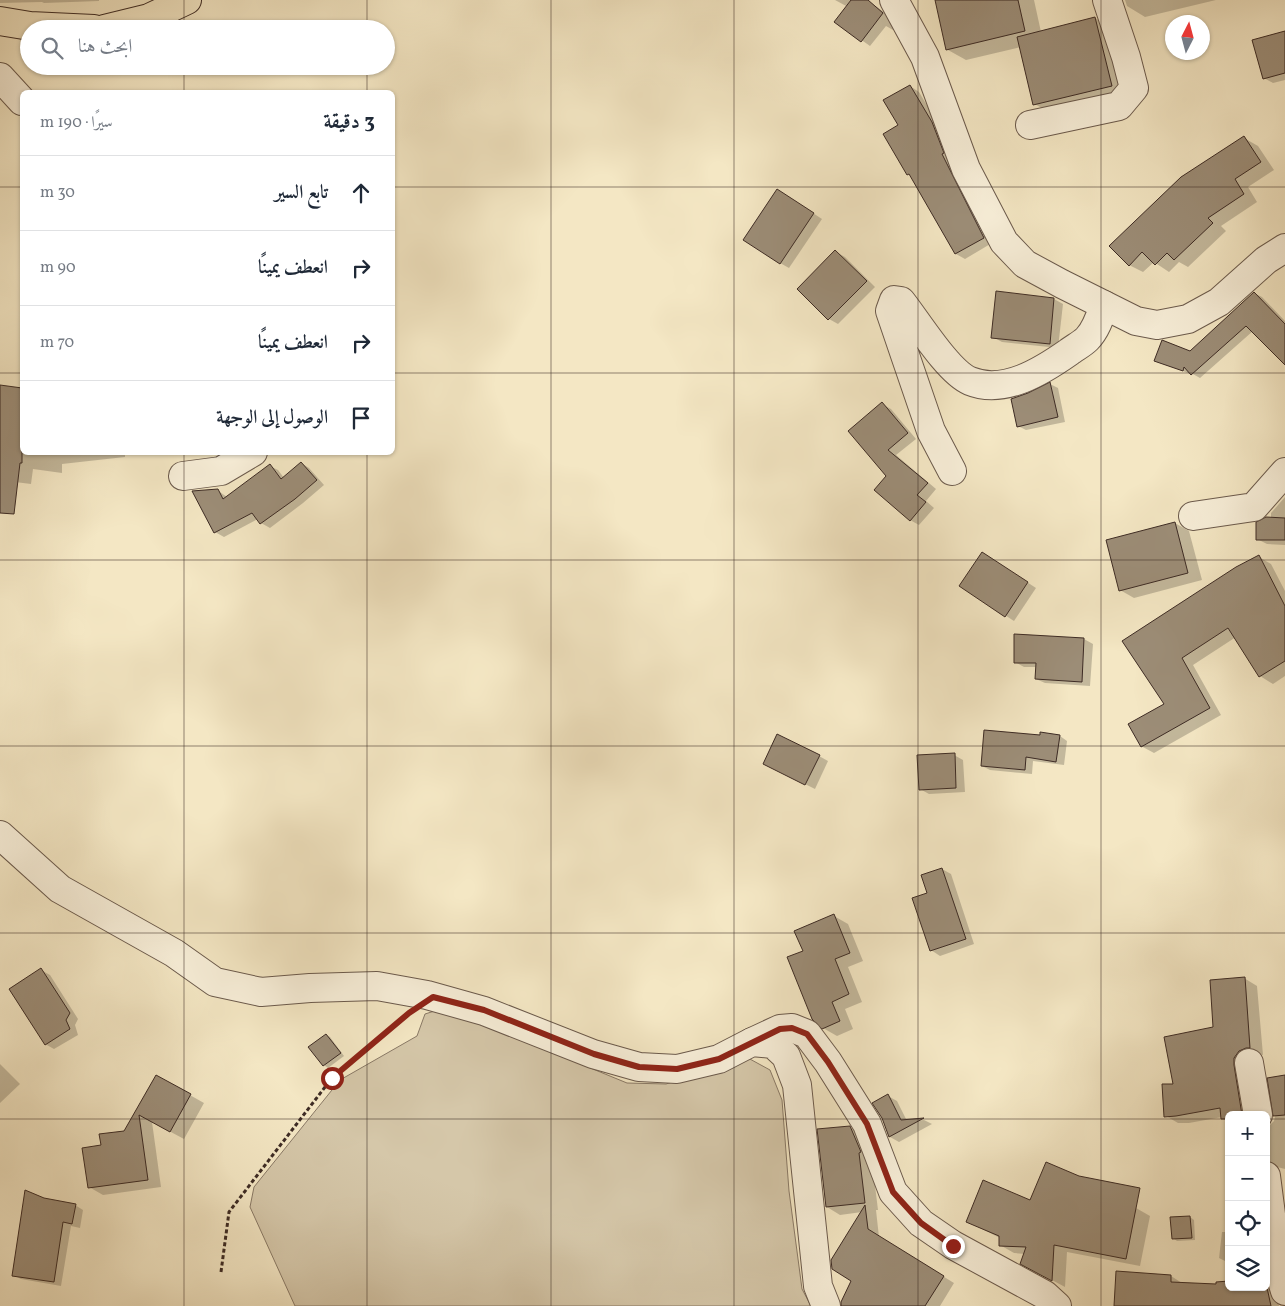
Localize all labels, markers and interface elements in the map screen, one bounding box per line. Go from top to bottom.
north arrow [1165,15,1210,60]
search box [20,20,395,75]
icon: search [38,34,66,62]
text: ابحث هنا [78,34,132,60]
text: 3 دقيقة [323,108,375,137]
text: سيرًا · 190 m [40,112,113,134]
icon: ahead [347,179,375,207]
text: تابع السير [275,180,328,206]
text: 30 m [40,182,75,204]
icon: right [347,254,375,282]
text: انعطف يمينًا [258,255,328,281]
text: 90 m [40,257,76,279]
icon: right [347,329,375,357]
text: انعطف يمينًا [258,330,328,356]
text: 70 m [40,332,74,354]
icon: arrive [347,404,375,432]
text: الوصول إلى الوجهة [216,405,328,431]
route start [321,1067,344,1090]
map controls [1225,1111,1270,1291]
button: + [1225,1111,1270,1156]
button: − [1225,1156,1270,1201]
button: locate [1225,1201,1270,1246]
route end [942,1235,965,1258]
button: layers [1225,1246,1270,1291]

